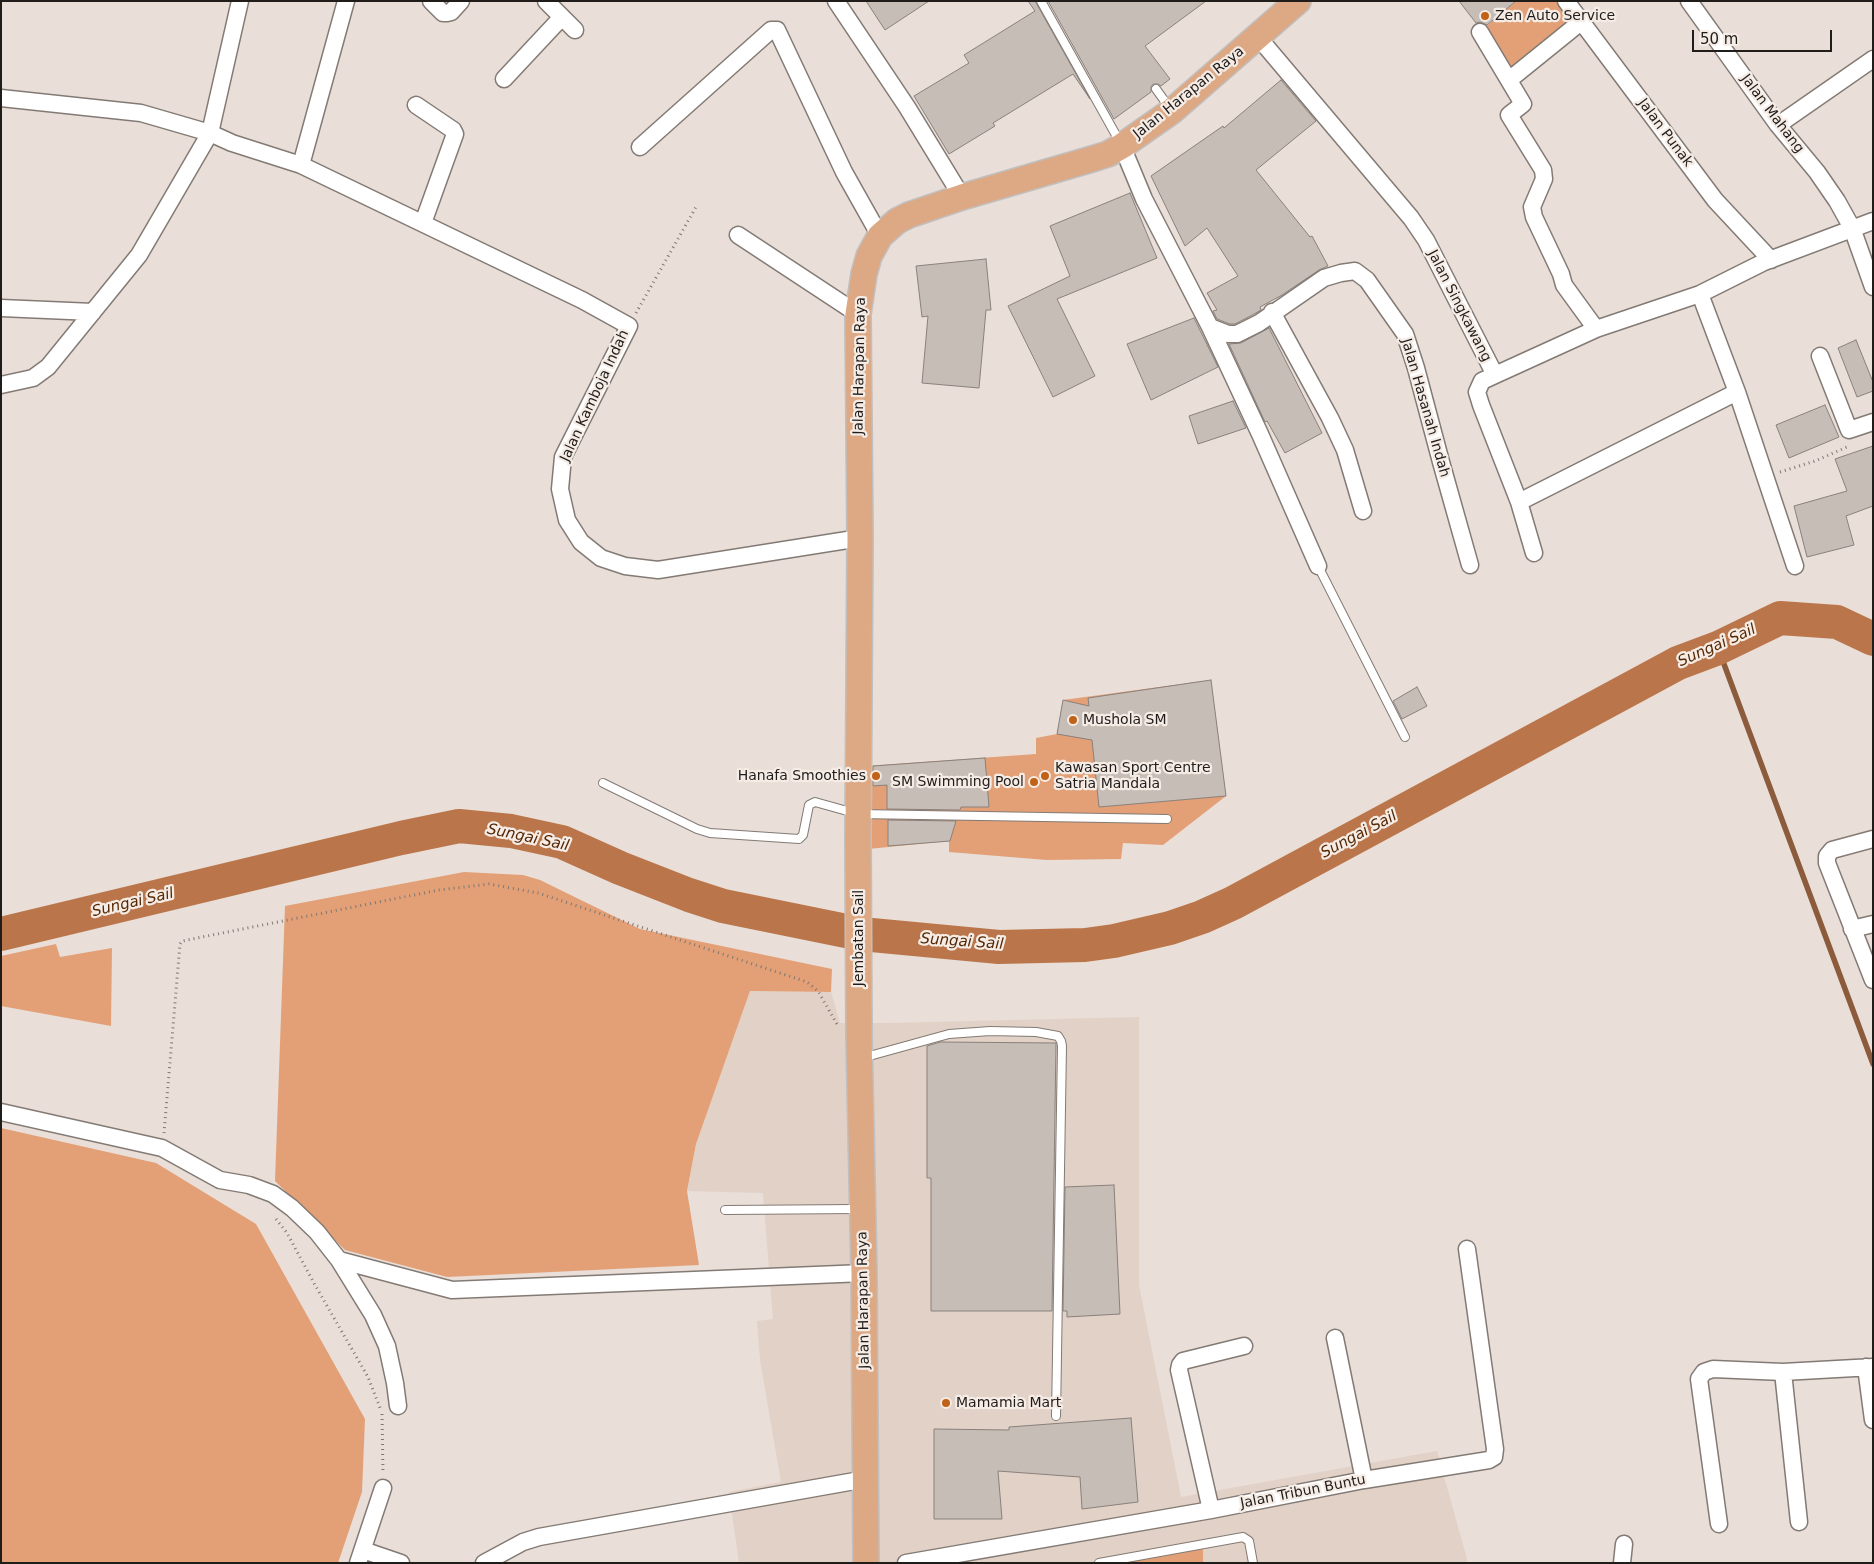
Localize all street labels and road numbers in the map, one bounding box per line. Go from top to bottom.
street label: Jalan Harapan Raya [1130,43,1248,143]
street label: Jalan Mahang [1737,71,1807,157]
street label: Jalan Punak [1634,96,1696,170]
street label: Jalan Singkawang [1424,247,1494,365]
street label: Jalan Harapan Raya [850,297,870,435]
street label: Jalan Kamboja Indah [557,327,633,465]
street label: Jalan Hasanah Indah [1397,337,1453,479]
street label: Jembatan Sail [851,890,867,986]
street label: Jalan Harapan Raya [854,1231,874,1369]
street label: Jalan Tribun Buntu [1239,1472,1367,1512]

